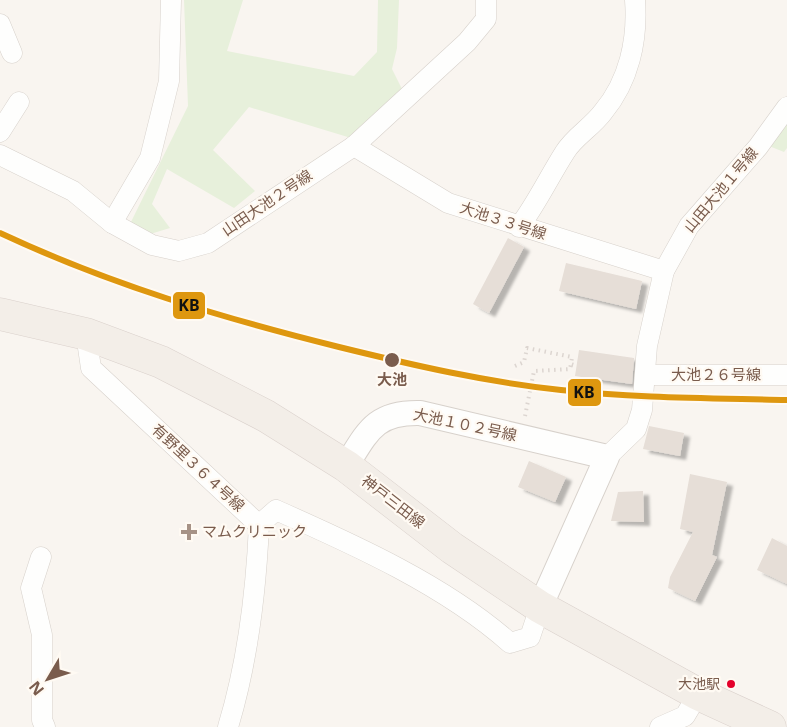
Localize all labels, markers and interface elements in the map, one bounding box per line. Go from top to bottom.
street label: 山田大池１号線 [679,143,762,236]
street label: 山田大池２号線 [217,165,316,240]
street label: 大池３３号線 [457,197,549,243]
line badge: KB [172,291,206,320]
text: KB [178,294,200,316]
marker: 大池 [383,351,401,369]
street label: 大池２６号線 [671,364,761,384]
place label: 大池 [377,369,407,389]
line badge: KB [567,378,602,407]
text: KB [573,381,595,403]
street label: 大池１０２号線 [412,403,519,445]
street label: 有野里３６４号線 [148,419,249,516]
street label: 神戸三田線 [358,470,429,532]
place label: マムクリニック [202,521,307,541]
marker: マムクリニック [180,523,198,541]
north arrow [18,649,78,709]
place label: 大池駅 [678,674,720,693]
text: N [24,676,49,700]
marker: 大池駅 [725,678,737,690]

